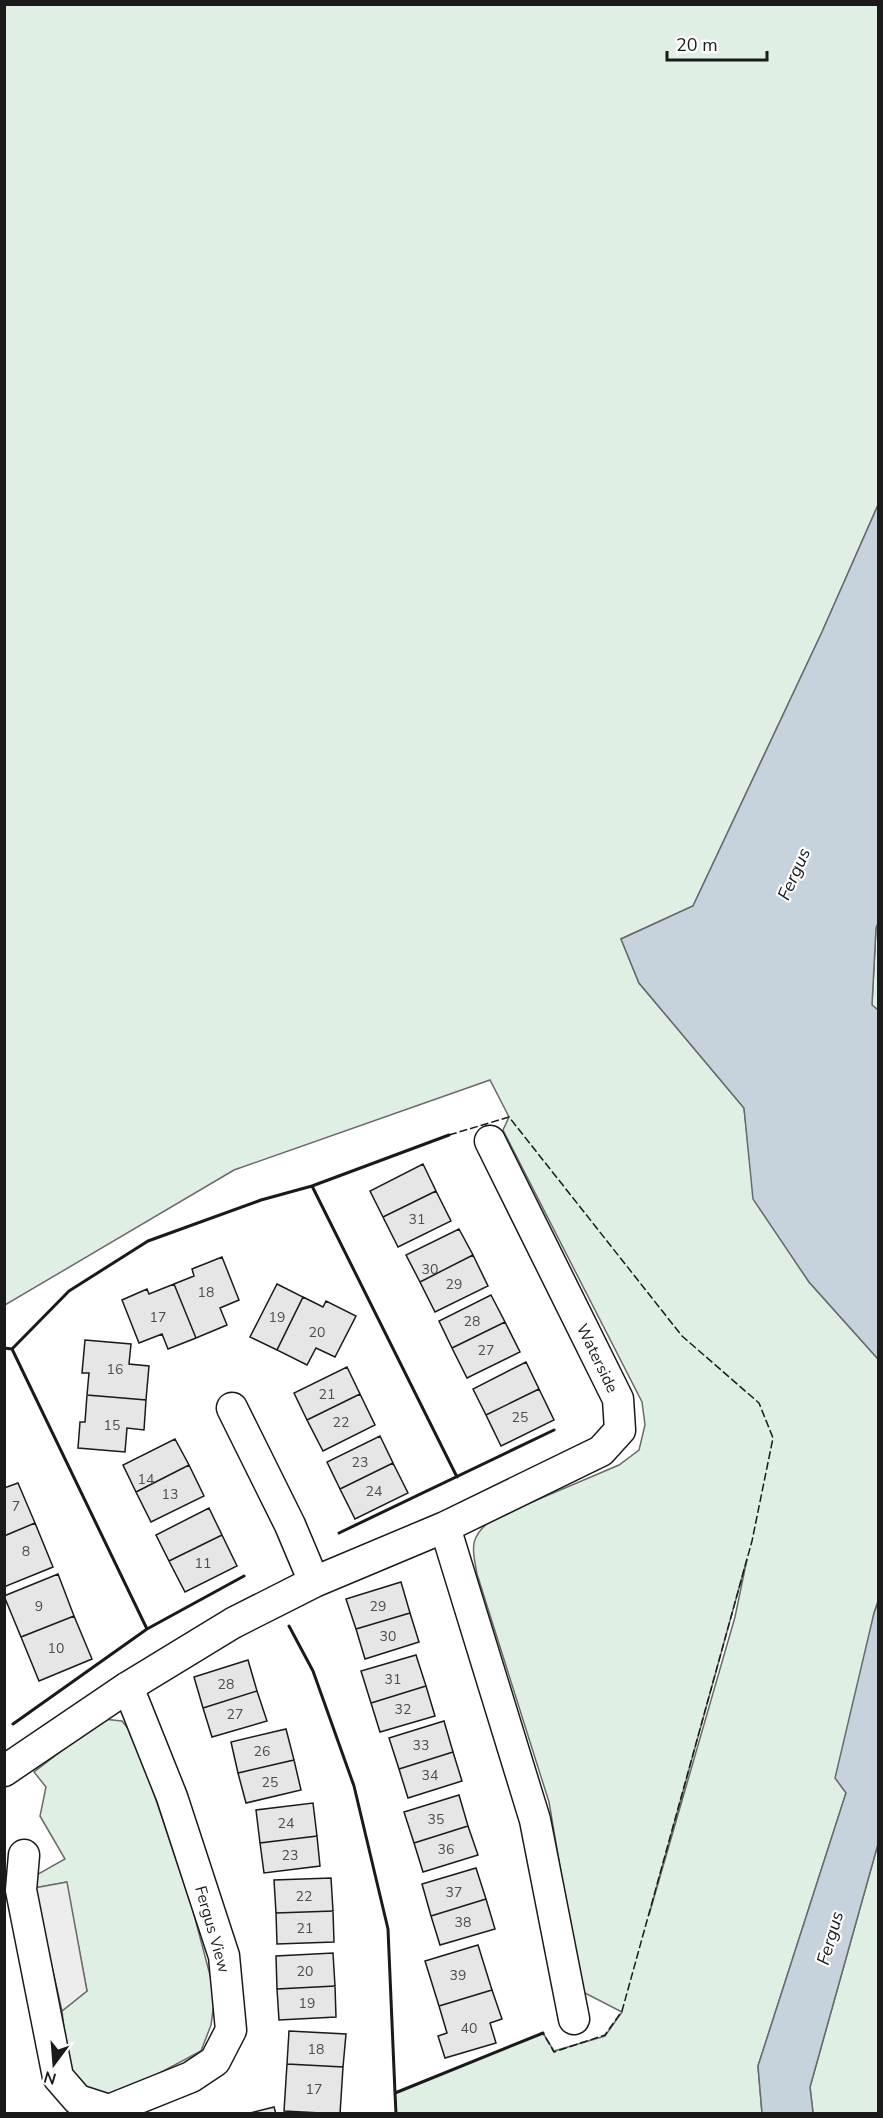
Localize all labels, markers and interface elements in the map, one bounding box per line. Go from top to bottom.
scale bar [667,24,768,62]
text: 20 m [676,33,718,57]
water label: Fergus [772,844,816,904]
house number: 31 [409,1210,425,1229]
house number: 30 [422,1260,438,1279]
house number: 29 [446,1275,462,1294]
house number: 18 [198,1283,214,1302]
house number: 17 [150,1308,166,1327]
house number: 19 [269,1308,285,1327]
house number: 28 [464,1312,480,1331]
street label: Waterside [571,1320,623,1397]
house number: 20 [309,1323,325,1342]
house number: 27 [478,1341,494,1360]
house number: 16 [107,1360,123,1379]
house number: 21 [319,1385,335,1404]
house number: 25 [512,1408,528,1427]
house number: 22 [333,1413,349,1432]
house number: 15 [104,1416,120,1435]
house number: 23 [352,1453,368,1472]
house number: 14 [138,1470,154,1489]
house number: 24 [366,1482,382,1501]
house number: 13 [162,1485,178,1504]
house number: 7 [12,1497,20,1516]
house number: 8 [22,1542,30,1561]
house number: 11 [195,1554,211,1573]
house number: 9 [35,1597,43,1616]
house number: 29 [370,1597,386,1616]
house number: 30 [380,1627,396,1646]
house number: 10 [48,1639,64,1658]
house number: 31 [385,1670,401,1689]
house number: 28 [218,1675,234,1694]
house number: 32 [395,1700,411,1719]
house number: 27 [227,1705,243,1724]
house number: 33 [413,1736,429,1755]
house number: 26 [254,1742,270,1761]
house number: 34 [422,1766,438,1785]
house number: 25 [262,1773,278,1792]
house number: 35 [428,1810,444,1829]
house number: 24 [278,1814,294,1833]
house number: 36 [438,1840,454,1859]
house number: 23 [282,1846,298,1865]
street label: Fergus View [189,1883,235,1976]
house number: 37 [446,1883,462,1902]
house number: 22 [296,1887,312,1906]
water label: Fergus [811,1908,849,1968]
house number: 38 [455,1913,471,1932]
house number: 21 [297,1919,313,1938]
house number: 20 [297,1962,313,1981]
house number: 39 [450,1966,466,1985]
house number: 19 [299,1994,315,2013]
house number: 40 [461,2019,477,2038]
north arrow [24,2034,84,2094]
house number: 18 [308,2040,324,2059]
text: N [41,2065,59,2090]
house number: 17 [306,2080,322,2099]

